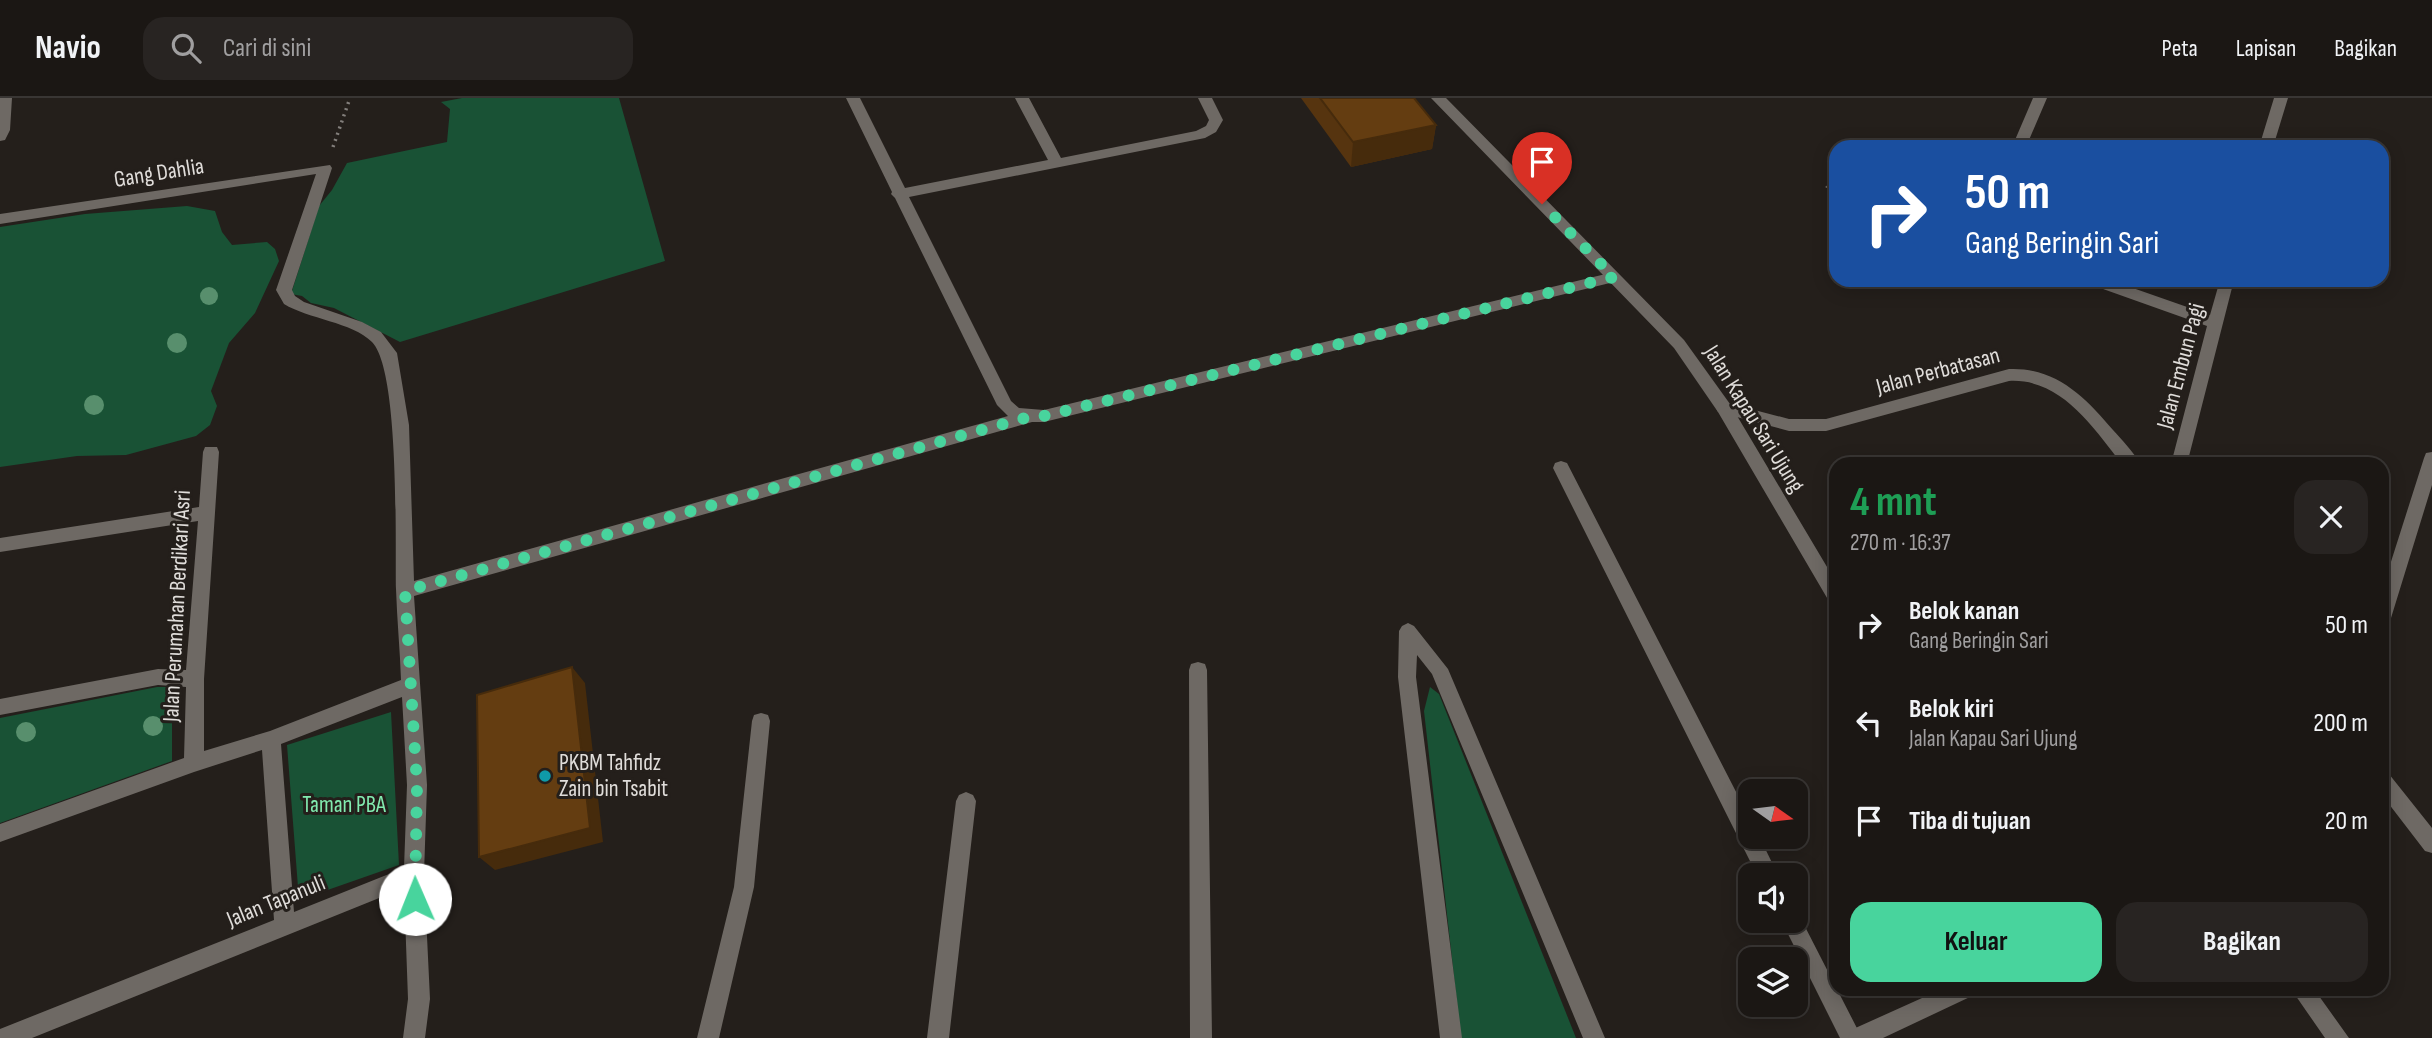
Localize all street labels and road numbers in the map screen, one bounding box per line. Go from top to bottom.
street label: Gang Dahlia [112,152,206,194]
street label: Jalan Embun Pagi [2151,300,2211,433]
street label: Jalan Kapau Sari Ujung [1697,339,1810,498]
street label: Jalan Perbatasan [1872,341,2003,401]
street label: Jalan Perumahan Berdikari Asri [157,489,197,724]
street label: Jalan Tapanuli [222,869,329,934]

